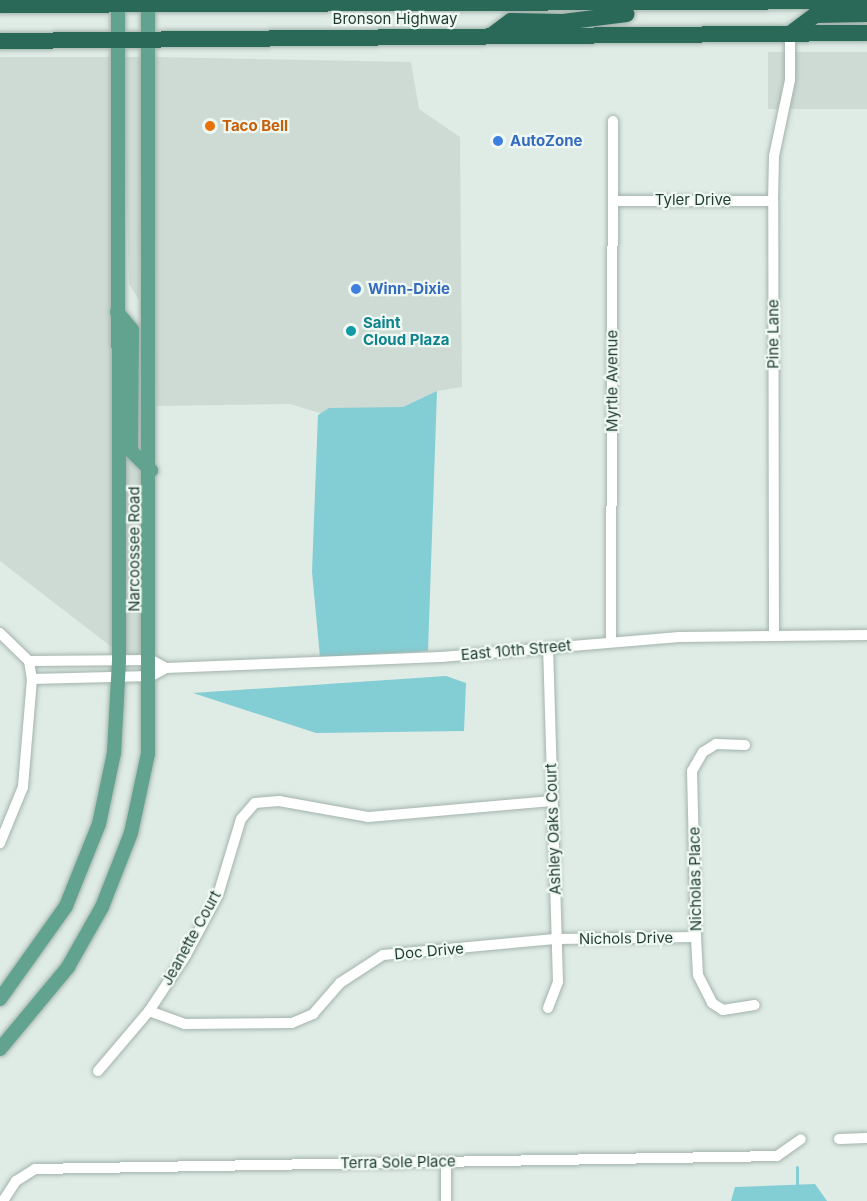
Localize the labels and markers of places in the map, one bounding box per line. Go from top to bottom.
place label: Taco Bell [222,117,288,135]
marker: Taco Bell [203,119,217,133]
place label: AutoZone [510,132,583,150]
marker: AutoZone [491,134,505,148]
place label: Winn-Dixie [368,280,450,298]
marker: Winn-Dixie [349,282,363,296]
place label: Saint Cloud Plaza [363,313,449,348]
marker: Saint Cloud Plaza [344,324,358,338]

